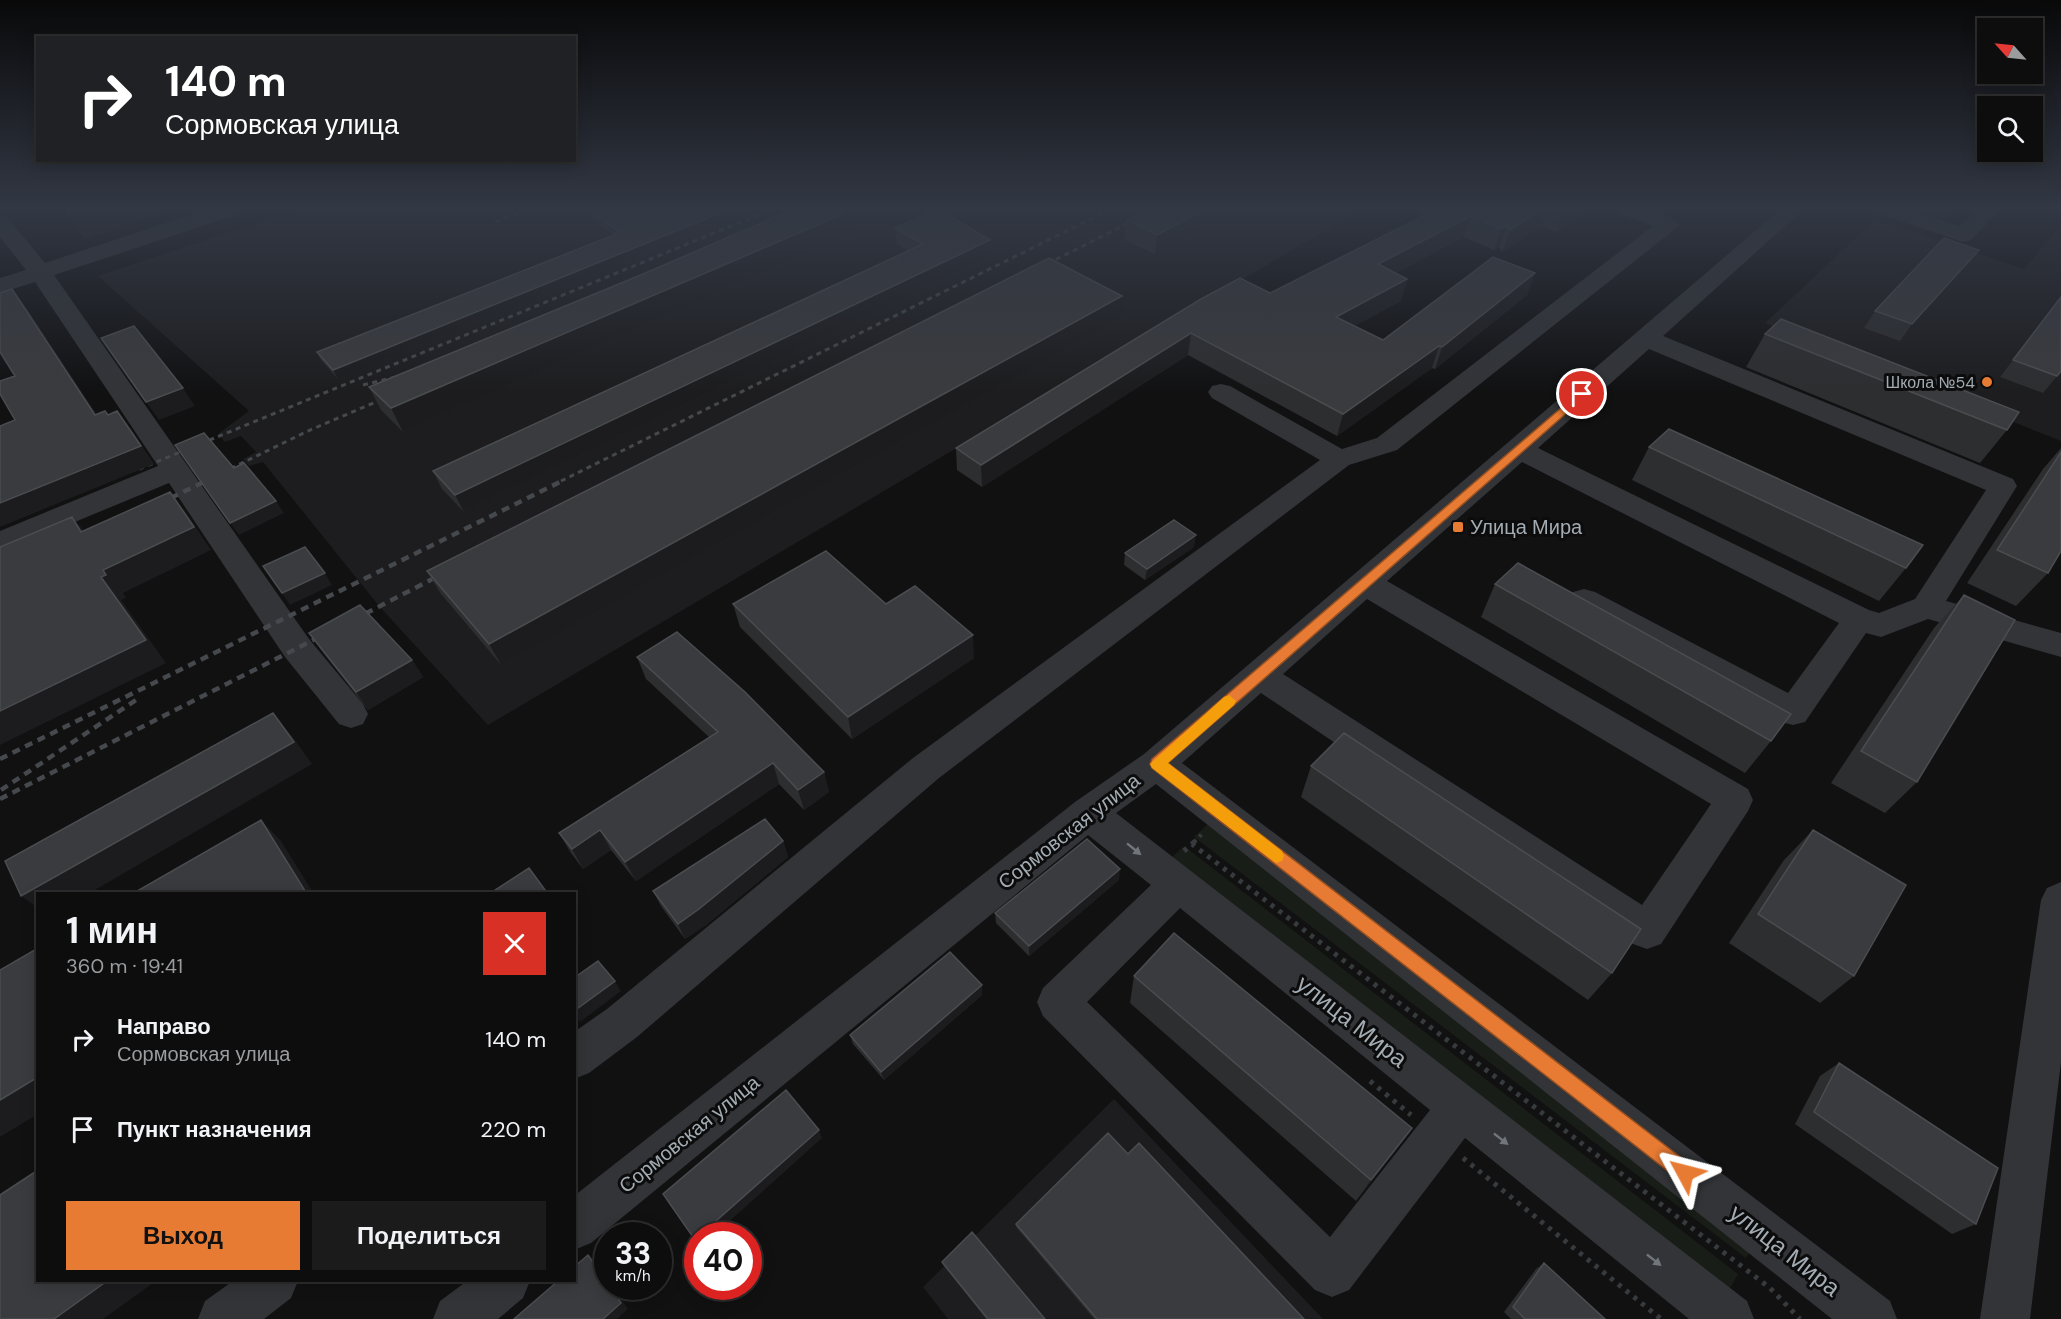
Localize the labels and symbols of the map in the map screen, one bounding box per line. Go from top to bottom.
north arrow [1977,18,2043,84]
pin [1556,368,1607,419]
place label: Школа №54 [1885,372,1975,393]
marker: Школа №54 [1980,375,1994,389]
place label: Улица Мира [1470,514,1583,540]
marker: Улица Мира [1451,520,1465,534]
street label: Сормовская улица [993,767,1146,895]
one-way arrow [1126,843,1142,856]
street label: улица Мира [1290,968,1414,1074]
street label: Сормовская улица [613,1069,765,1199]
one-way arrow [1493,1133,1509,1146]
position arrow [1653,1141,1717,1205]
street label: улица Мира [1723,1197,1847,1303]
speed limit sign: 40 [684,1222,762,1300]
one-way arrow [1646,1253,1662,1266]

